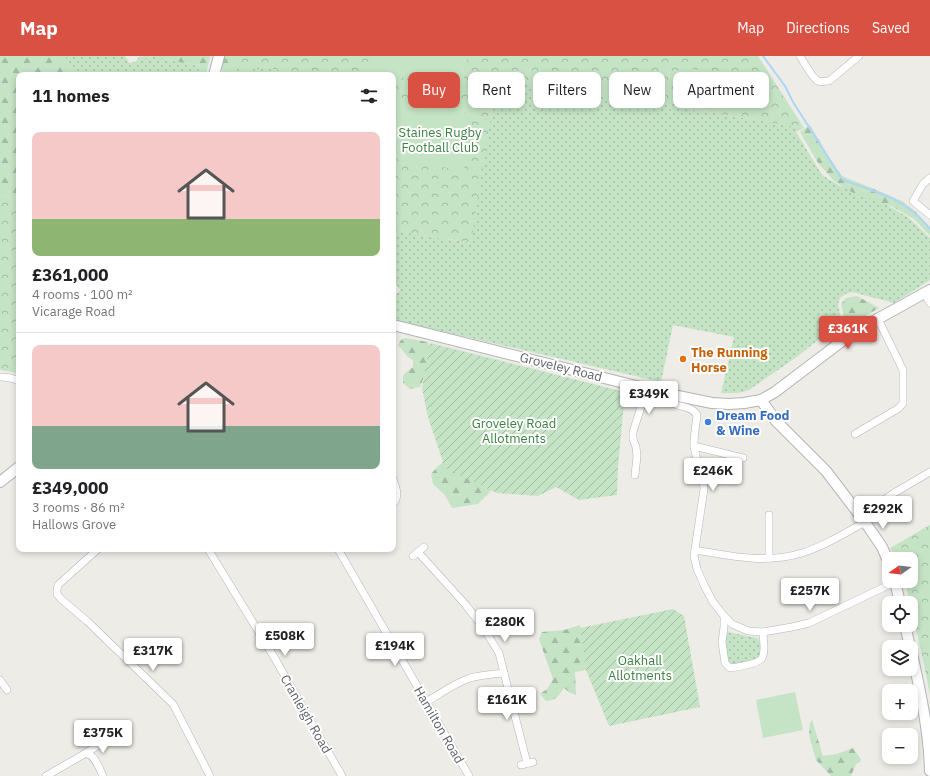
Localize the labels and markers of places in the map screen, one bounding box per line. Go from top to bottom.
pin: £361K [820,316,876,350]
place label: The Running Horse [691,344,768,376]
marker: The Running Horse [678,354,688,364]
pin: £349K [621,381,677,415]
place label: Dream Food & Wine [716,407,789,439]
marker: Dream Food & Wine [703,417,713,427]
pin: £246K [685,458,741,492]
pin: £292K [855,496,911,530]
pin: £257K [782,578,838,612]
pin: £280K [477,609,533,643]
pin: £508K [257,623,313,657]
pin: £194K [367,633,423,667]
pin: £317K [125,638,181,672]
pin: £161K [479,687,535,721]
pin: £375K [75,720,131,754]

